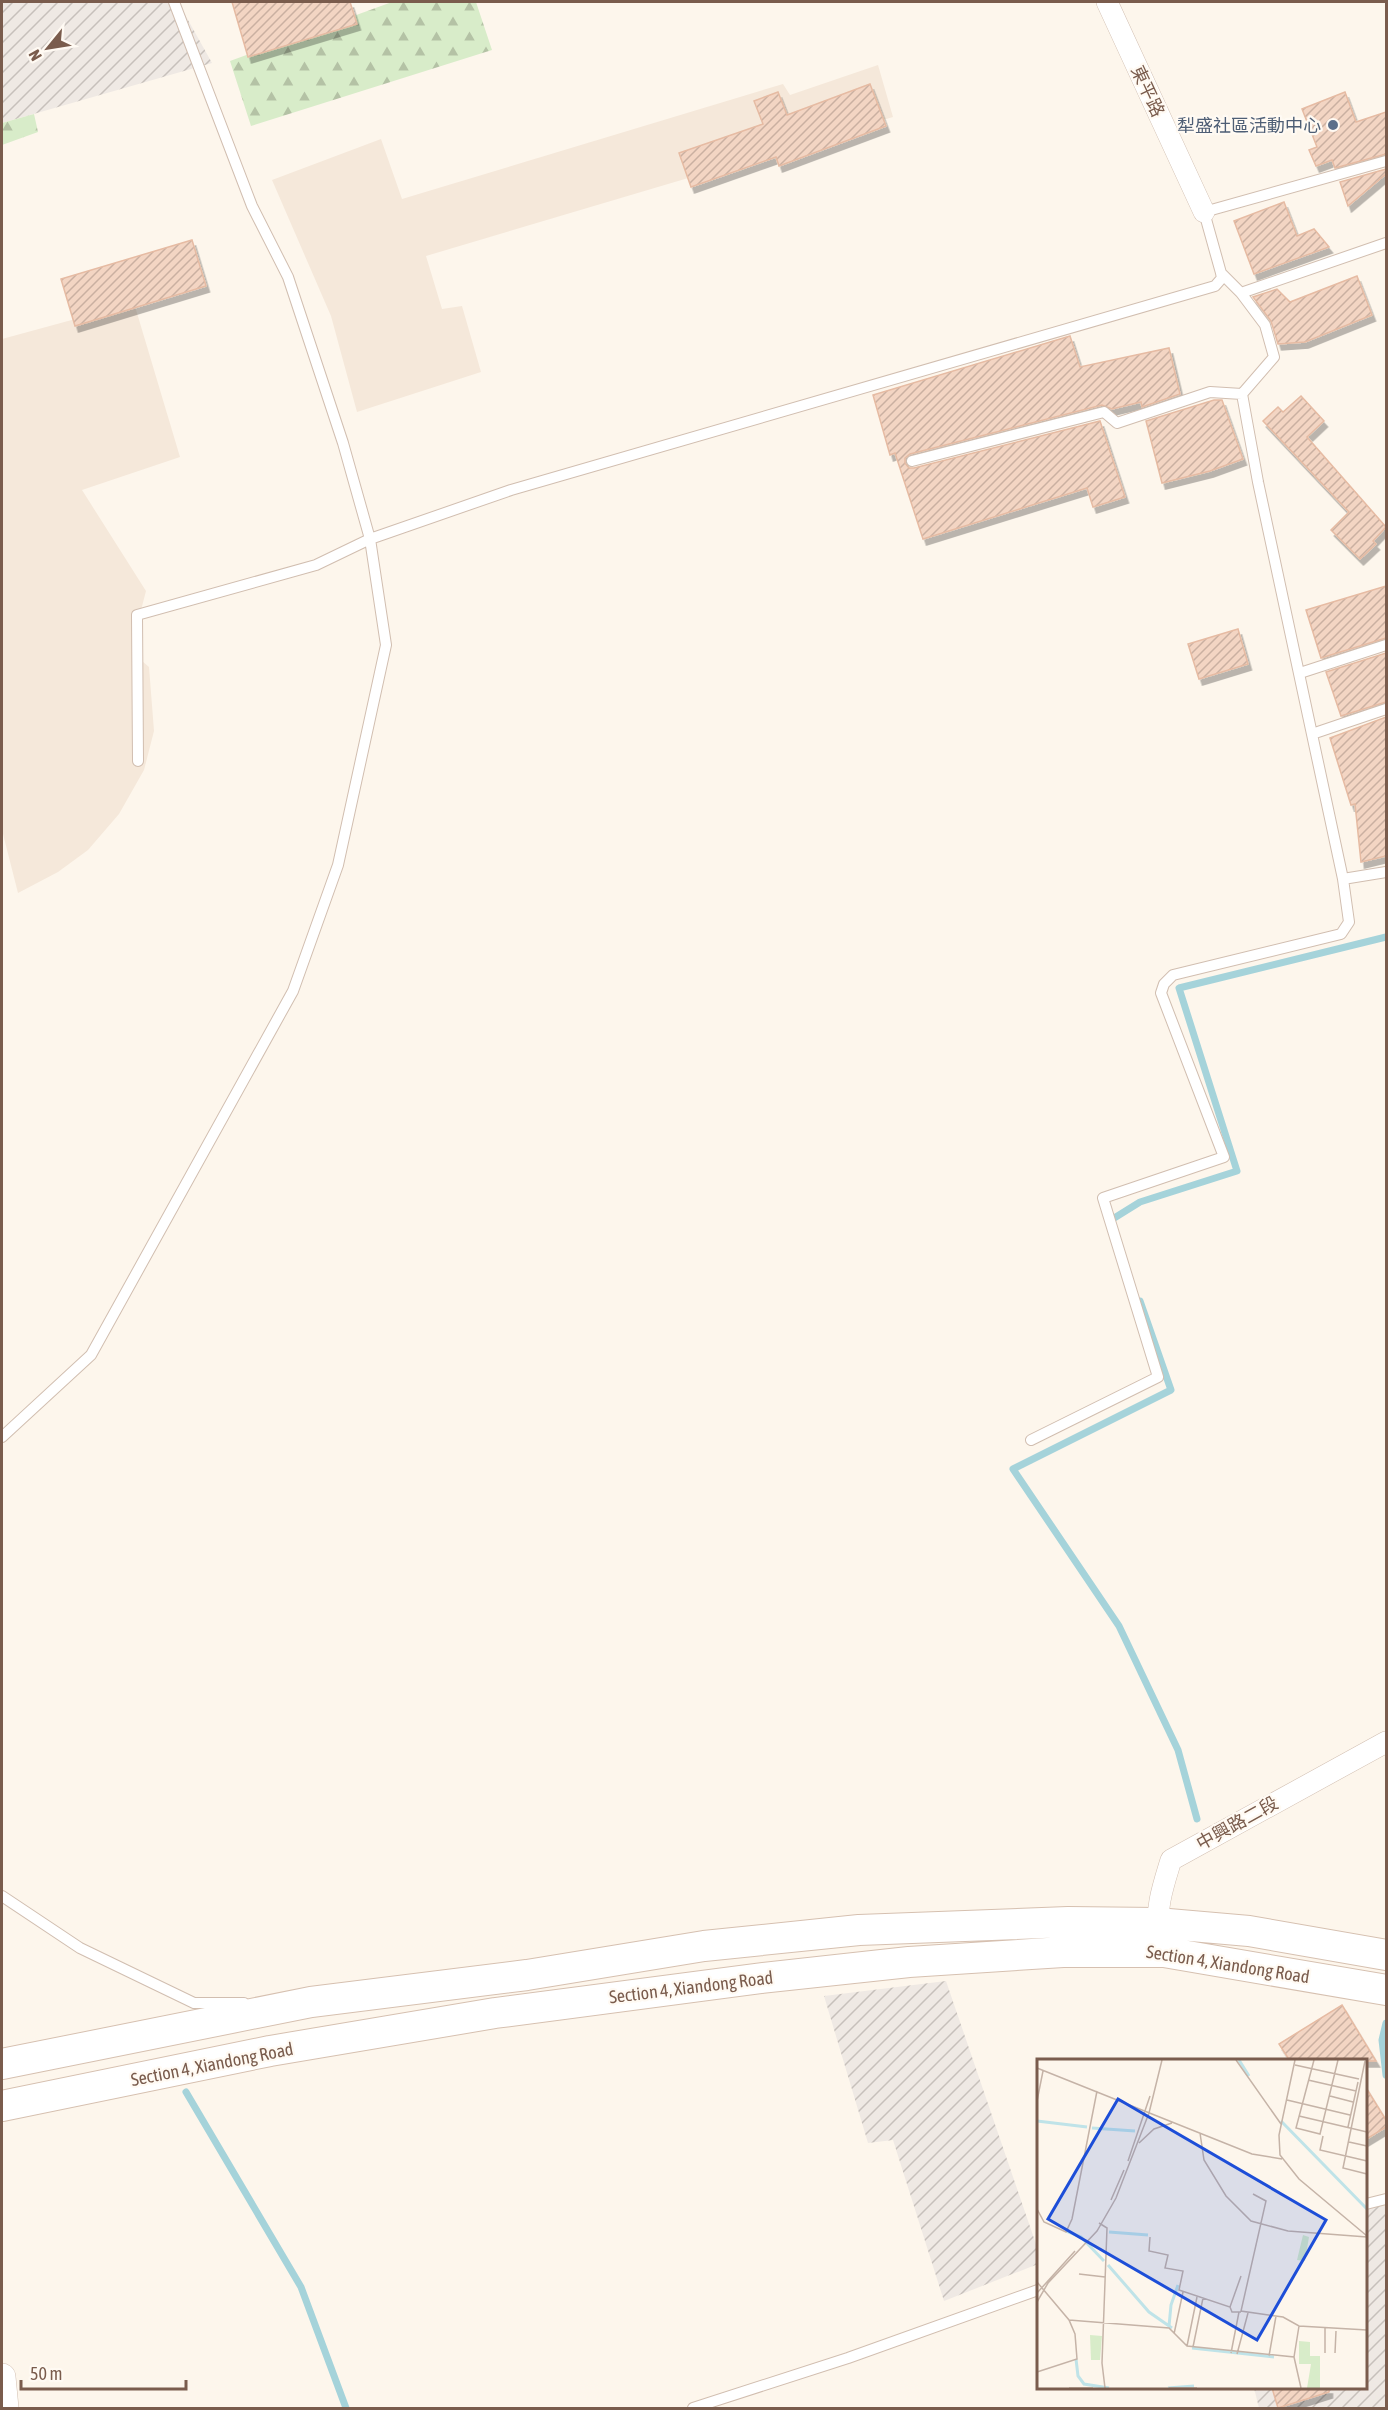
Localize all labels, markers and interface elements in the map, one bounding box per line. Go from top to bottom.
north arrow [18,18,78,78]
text: N [25,47,45,64]
street label: 東平路 [1127,62,1169,120]
place label: 犁盛社區活動中心 [1177,115,1321,136]
marker: 犁盛社區活動中心 [1326,118,1340,132]
street label: 中興路二段 [1193,1792,1281,1854]
street label: Section 4, Xiandong Road [1145,1941,1311,1987]
street label: Section 4, Xiandong Road [608,1967,774,2007]
street label: Section 4, Xiandong Road [129,2038,295,2090]
inset map [1037,2059,1367,2389]
scale bar [21,2353,186,2391]
text: 50 m [30,2363,62,2384]

